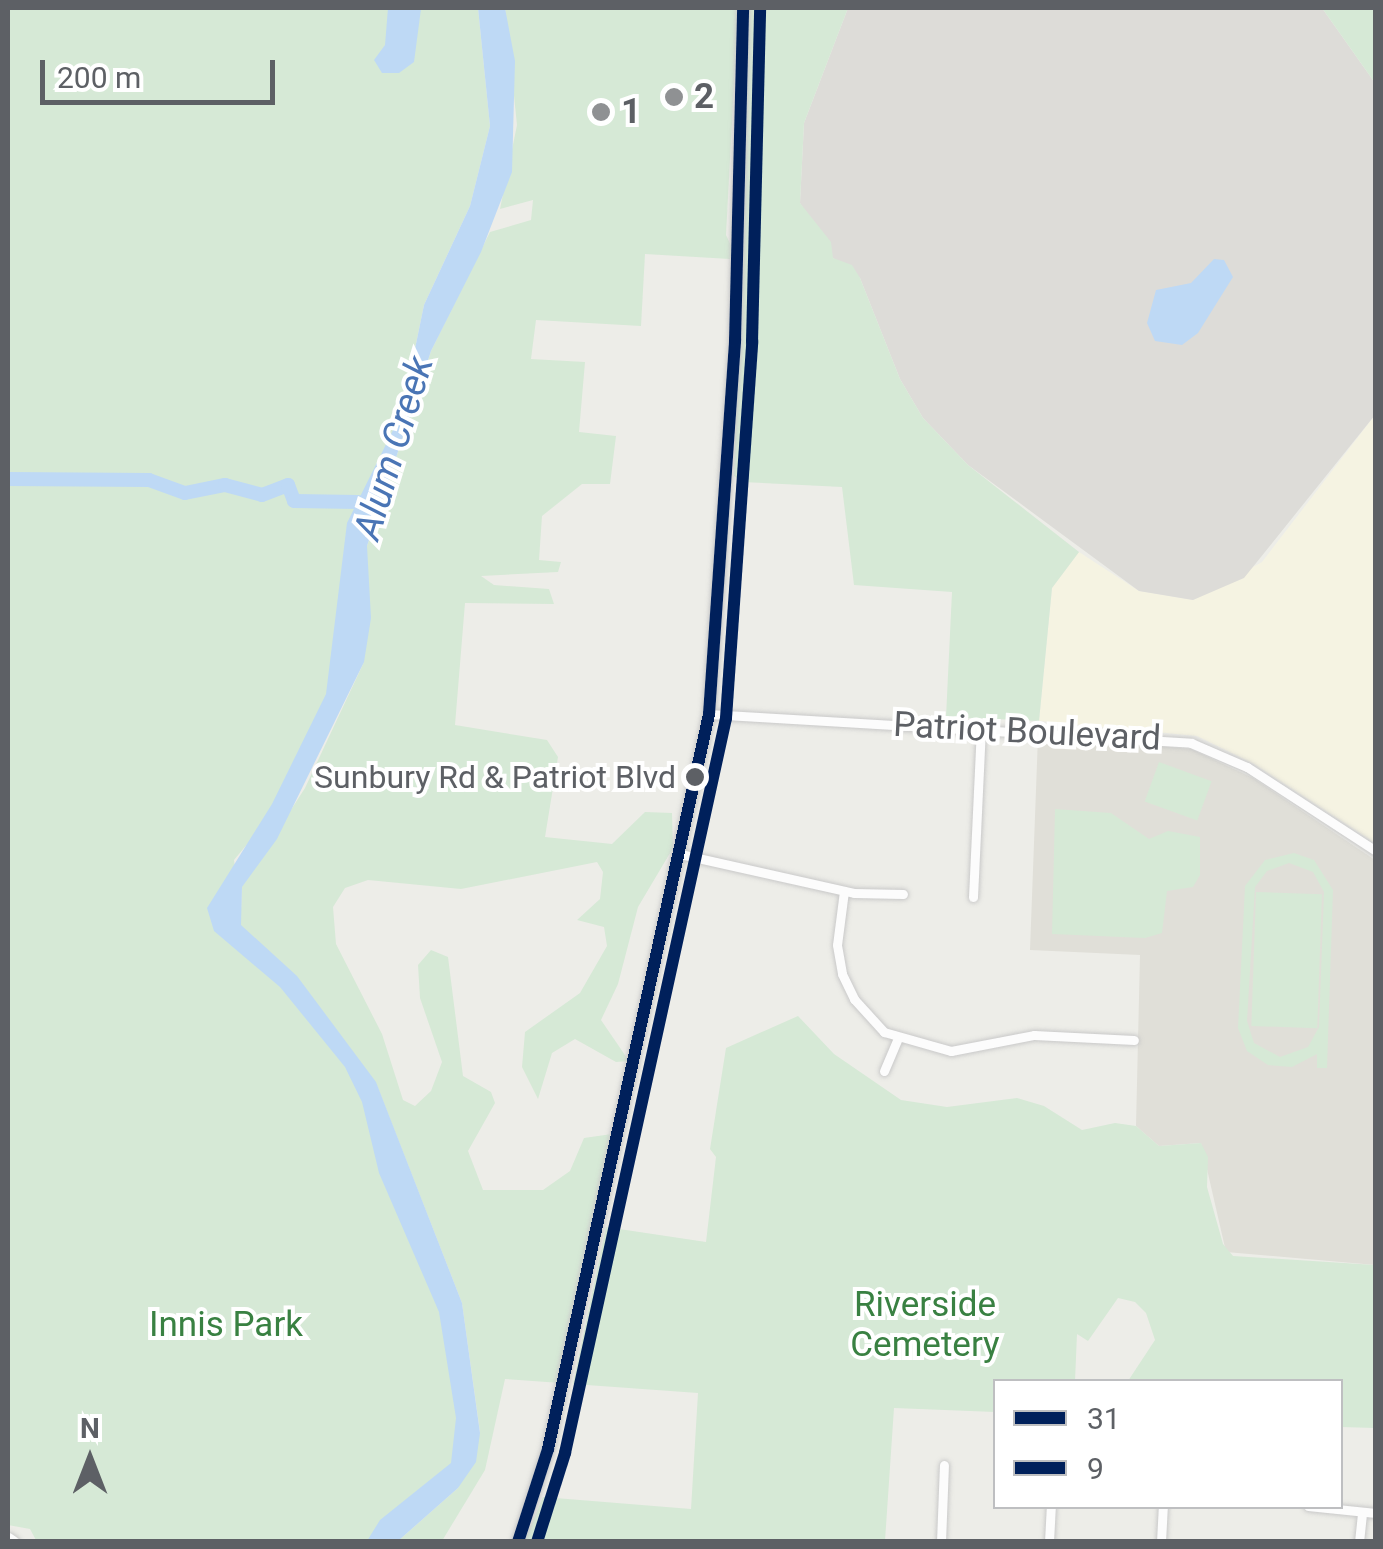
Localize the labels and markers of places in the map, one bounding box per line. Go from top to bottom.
place label: 2 [694,76,714,118]
marker: 2 [663,86,685,108]
place label: 1 [621,91,641,133]
marker: 1 [590,101,612,123]
place label: Sunbury Rd & Patriot Blvd [314,758,676,796]
marker: Sunbury Rd & Patriot Blvd [685,767,705,787]

